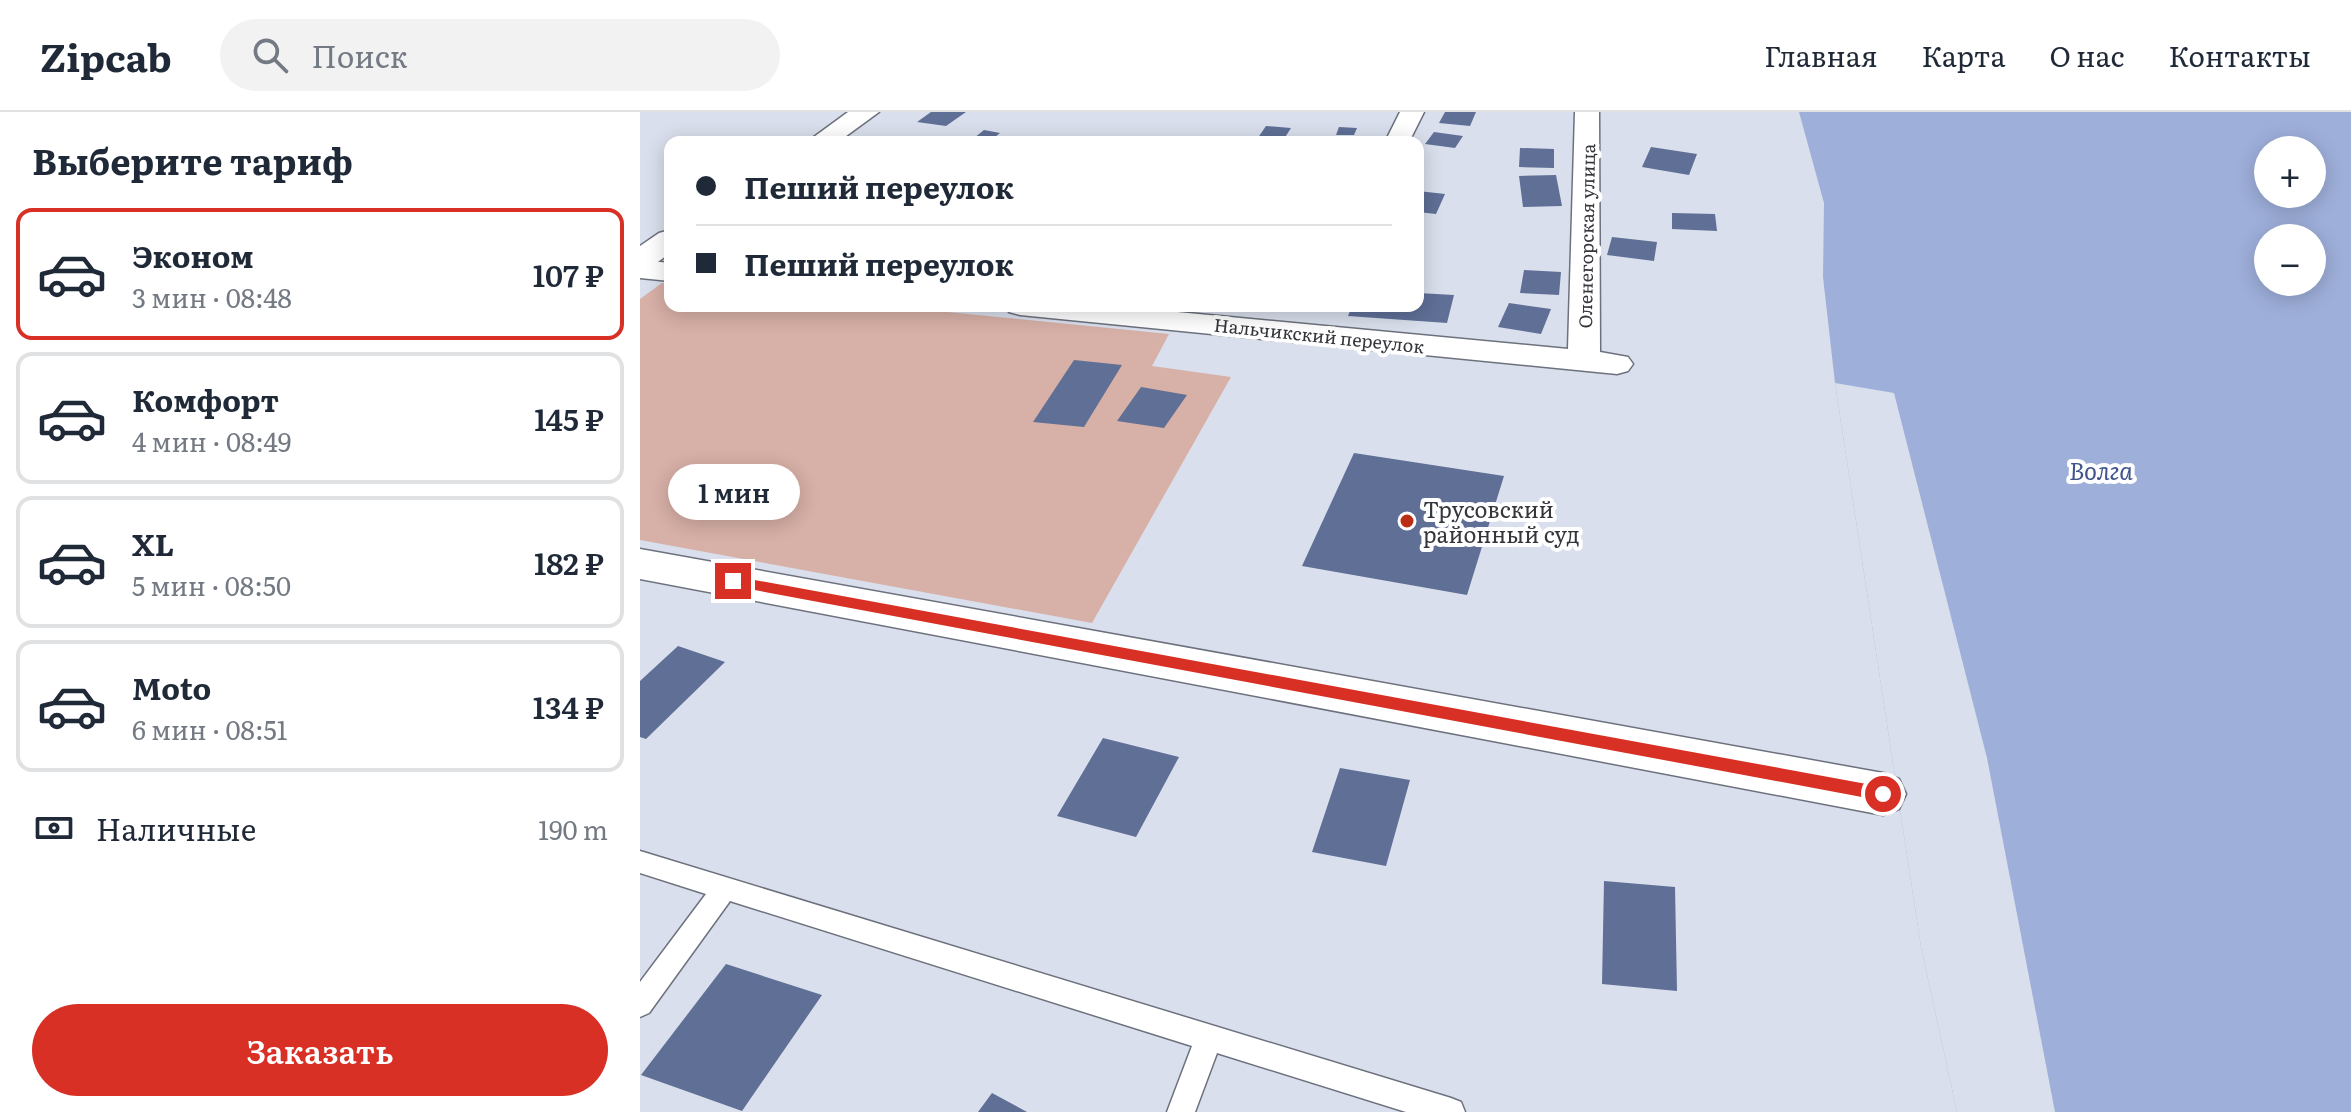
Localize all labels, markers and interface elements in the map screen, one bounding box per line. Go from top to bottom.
search box [220,19,780,91]
text: Zipcab [40,27,172,84]
icon: search [248,33,292,77]
text: Поиск [312,33,407,77]
text: Главная [1764,34,1878,76]
text: Карта [1922,34,2005,76]
text: О нас [2049,34,2125,76]
text: Контакты [2169,34,2311,76]
text: Выберите тариф [32,133,353,186]
map controls [2254,136,2326,296]
button: + [2254,136,2326,208]
street label: Оленегорская улица [1571,143,1601,329]
text: Пеший переулок [744,164,1014,208]
button: − [2254,224,2326,296]
text: Эконом [132,233,254,277]
icon: car [36,238,108,310]
text: Пеший переулок [744,241,1014,285]
text: 107 ₽ [533,252,604,296]
text: 3 мин · 08:48 [132,277,292,316]
street label: Нальчикский переулок [1213,311,1426,360]
text: Комфорт [132,377,279,421]
icon: car [36,382,108,454]
text: 145 ₽ [534,396,604,440]
text: 4 мин · 08:49 [132,421,291,460]
water label: Волга [2069,452,2133,487]
callout: 1 мин [667,465,799,521]
text: 1 мин [698,472,770,511]
place label: Трусовский районный суд [1423,492,1580,550]
marker: Трусовский районный суд [1398,512,1416,530]
text: XL [132,521,174,565]
icon: car [36,526,108,598]
text: 182 ₽ [534,540,604,584]
route end [715,563,751,599]
text: 5 мин · 08:50 [132,565,291,604]
text: Moto [132,665,211,709]
icon: car [36,670,108,742]
text: 134 ₽ [533,684,604,728]
text: 6 мин · 08:51 [132,709,287,748]
route start [1865,776,1901,812]
icon: cash [32,806,76,850]
text: Наличные [96,806,256,850]
text: 190 m [538,809,608,848]
button: Заказать [32,1004,608,1096]

